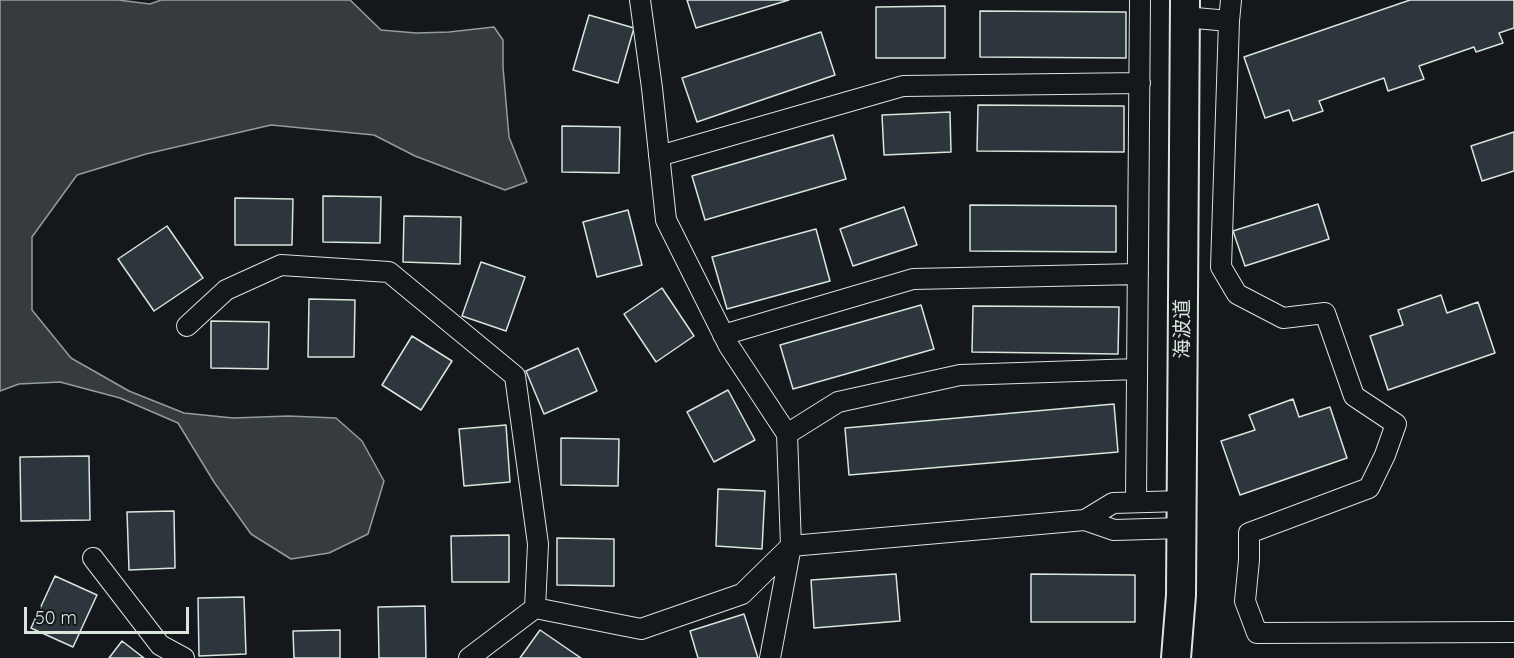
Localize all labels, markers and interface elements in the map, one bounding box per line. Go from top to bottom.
street label: 海波道 [1171,299,1195,359]
scale bar [27,595,192,633]
text: 50 m [35,606,77,629]

